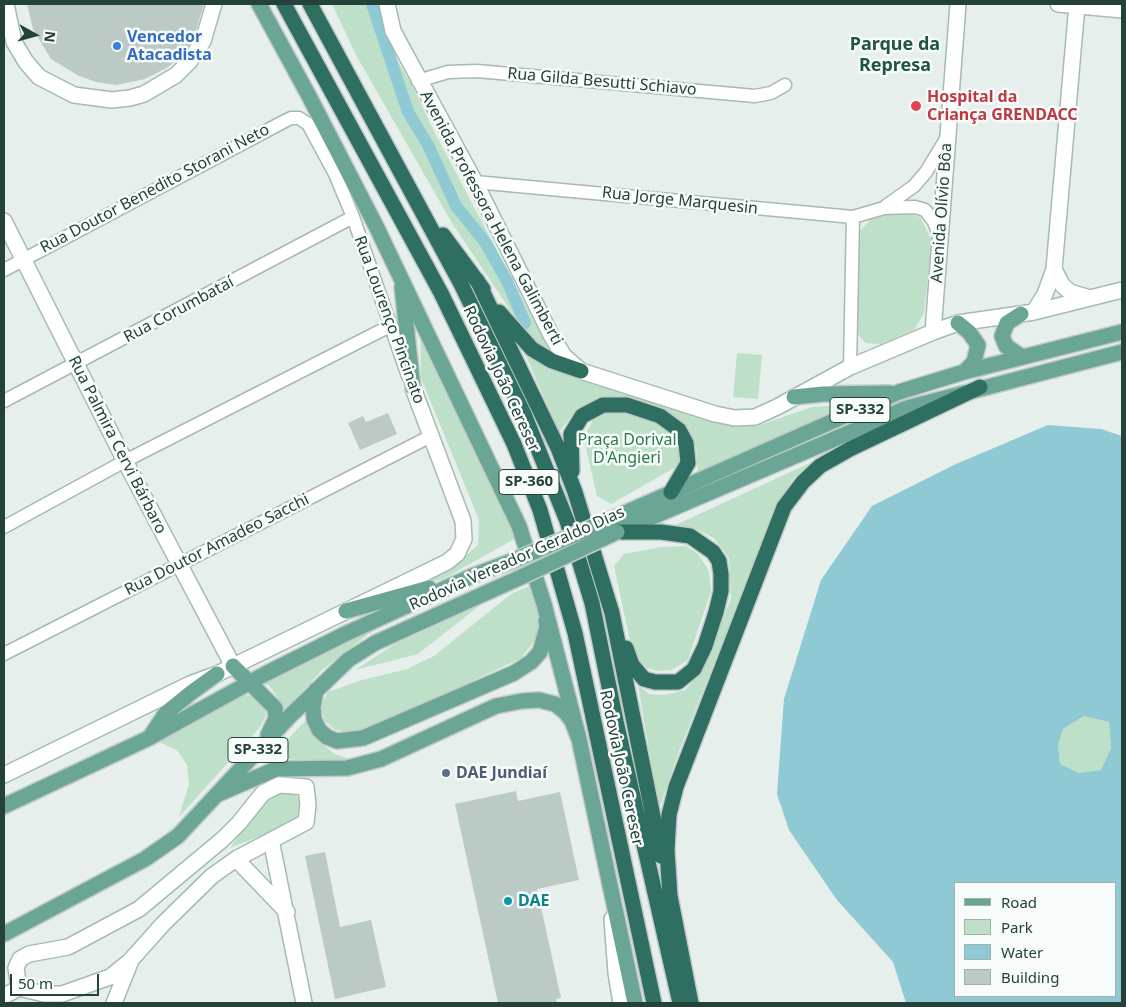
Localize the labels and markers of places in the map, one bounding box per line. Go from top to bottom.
place label: Vencedor Atacadista [127,27,212,65]
marker: Vencedor Atacadista [111,40,123,52]
place label: Hospital da Criança GRENDACC [927,87,1078,125]
marker: Hospital da Criança GRENDACC [909,99,923,113]
place label: DAE Jundiaí [456,763,547,783]
marker: DAE Jundiaí [440,767,452,779]
place label: DAE [518,891,549,911]
marker: DAE [502,895,514,907]

